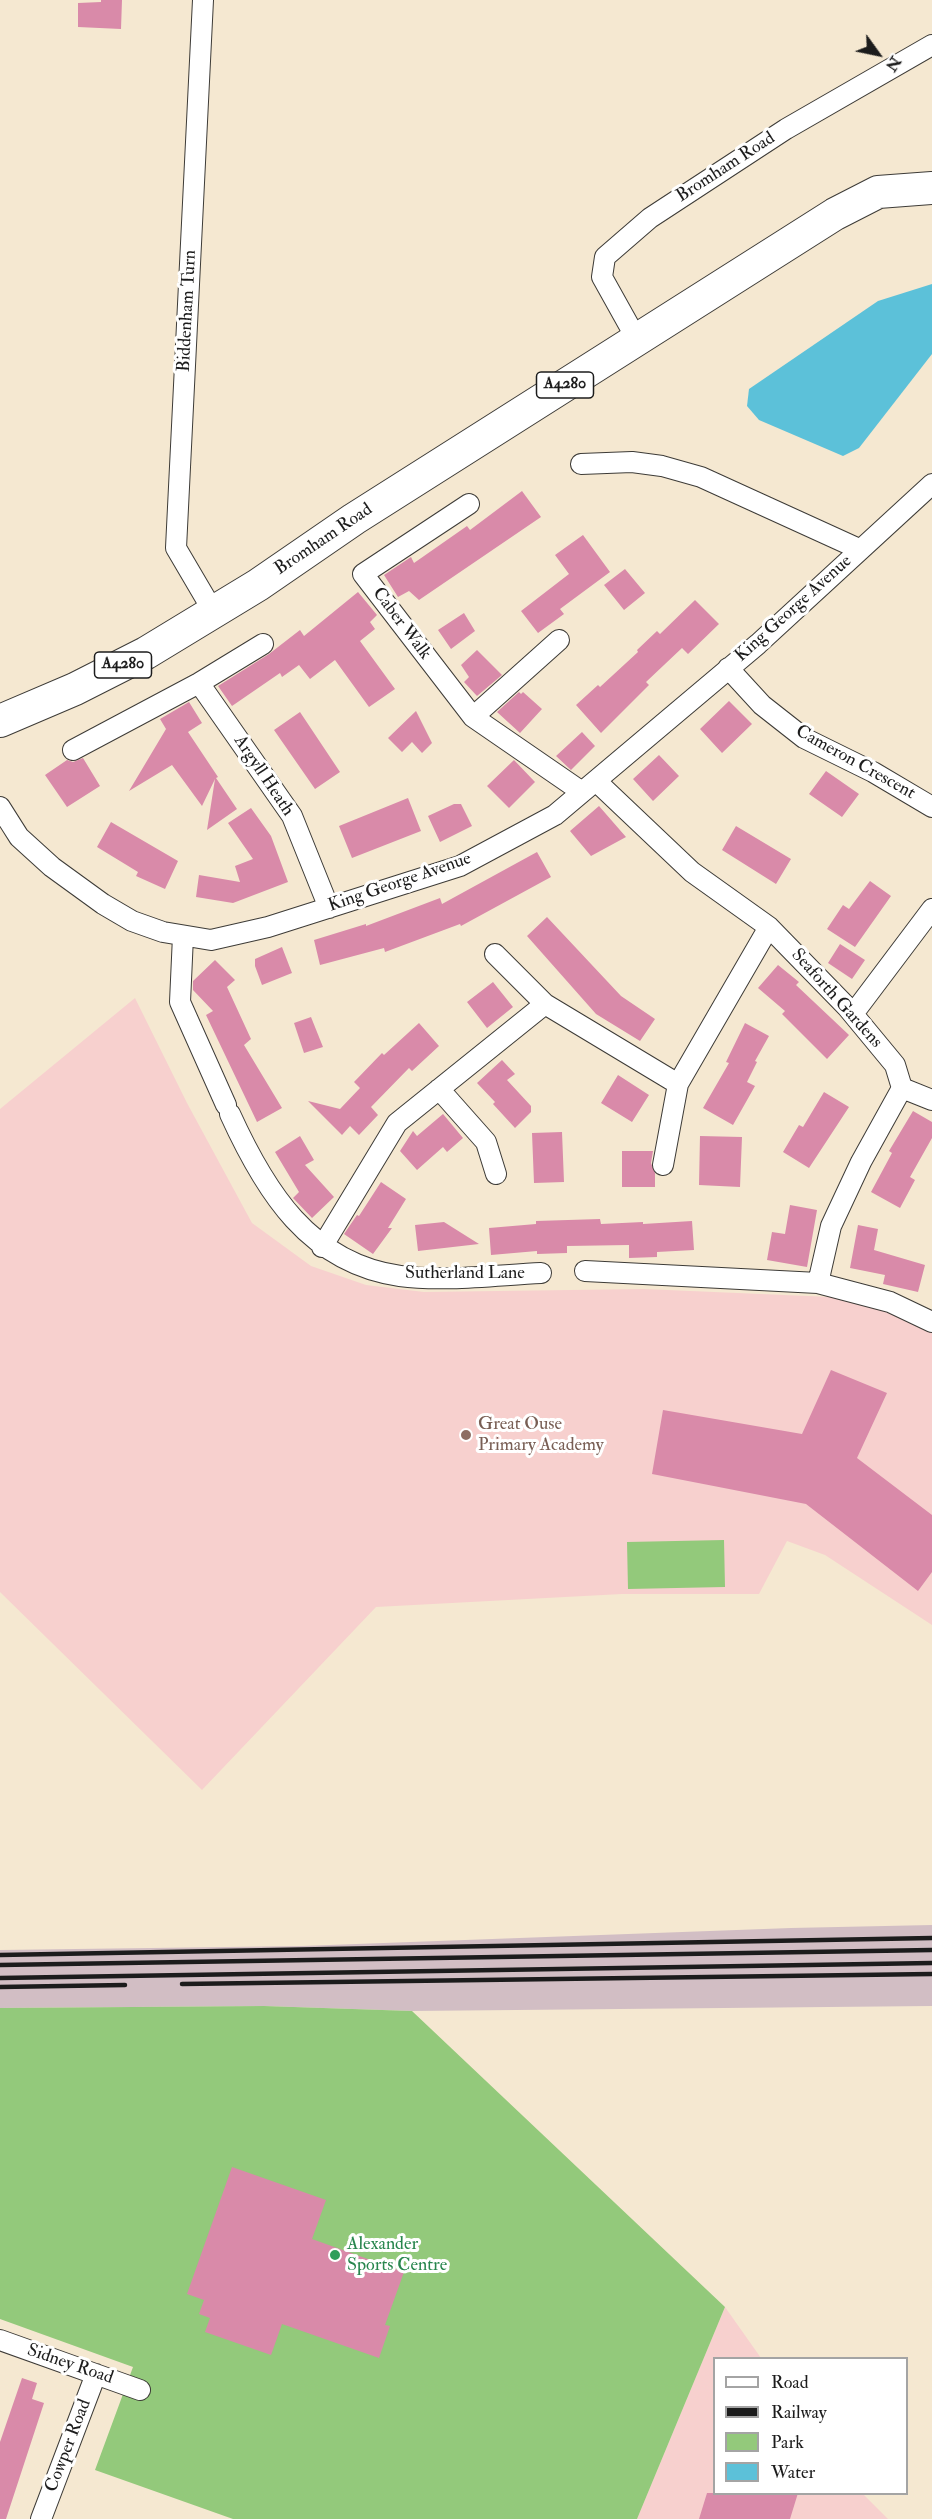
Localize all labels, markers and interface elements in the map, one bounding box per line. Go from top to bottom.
north arrow [848,24,908,84]
text: N [881,52,905,75]
street label: Bromham Road [673,128,779,208]
street label: Biddenham Turn [174,249,202,373]
road number: A4280 [536,372,594,398]
street label: Bromham Road [271,499,377,581]
street label: King George Avenue [731,551,857,667]
street label: Caber Walk [367,584,435,664]
road number: A4280 [94,652,152,678]
street label: Cameron Crescent [791,721,919,805]
street label: Argyll Heath [228,732,298,820]
street label: King George Avenue [326,848,474,918]
street label: Seaforth Gardens [786,945,886,1053]
street label: Sutherland Lane [405,1263,525,1285]
place label: Great Ouse Primary Academy [478,1414,604,1456]
marker: Great Ouse Primary Academy [459,1428,473,1442]
place label: Alexander Sports Centre [347,2234,447,2276]
marker: Alexander Sports Centre [328,2248,342,2262]
street label: Sidney Road [24,2340,116,2390]
legend [713,2357,908,2495]
text: Road [771,2371,809,2394]
street label: Cowper Road [41,2397,97,2495]
text: Railway [771,2401,827,2424]
text: Park [771,2431,804,2454]
text: Water [771,2461,815,2484]

